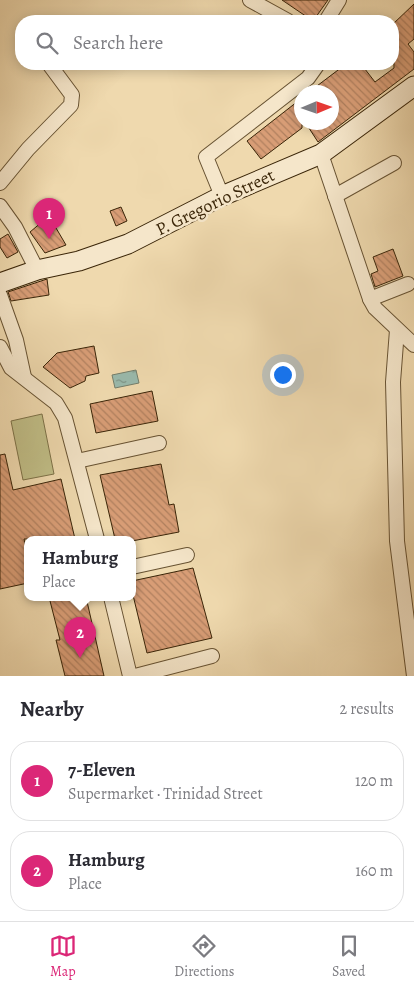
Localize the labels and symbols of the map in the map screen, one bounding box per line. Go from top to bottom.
north arrow [294,85,339,130]
street label: P. Gregorio Street [152,163,278,241]
pin: 1 [33,198,65,239]
your location [270,362,296,388]
pin: 2 [64,617,96,658]

